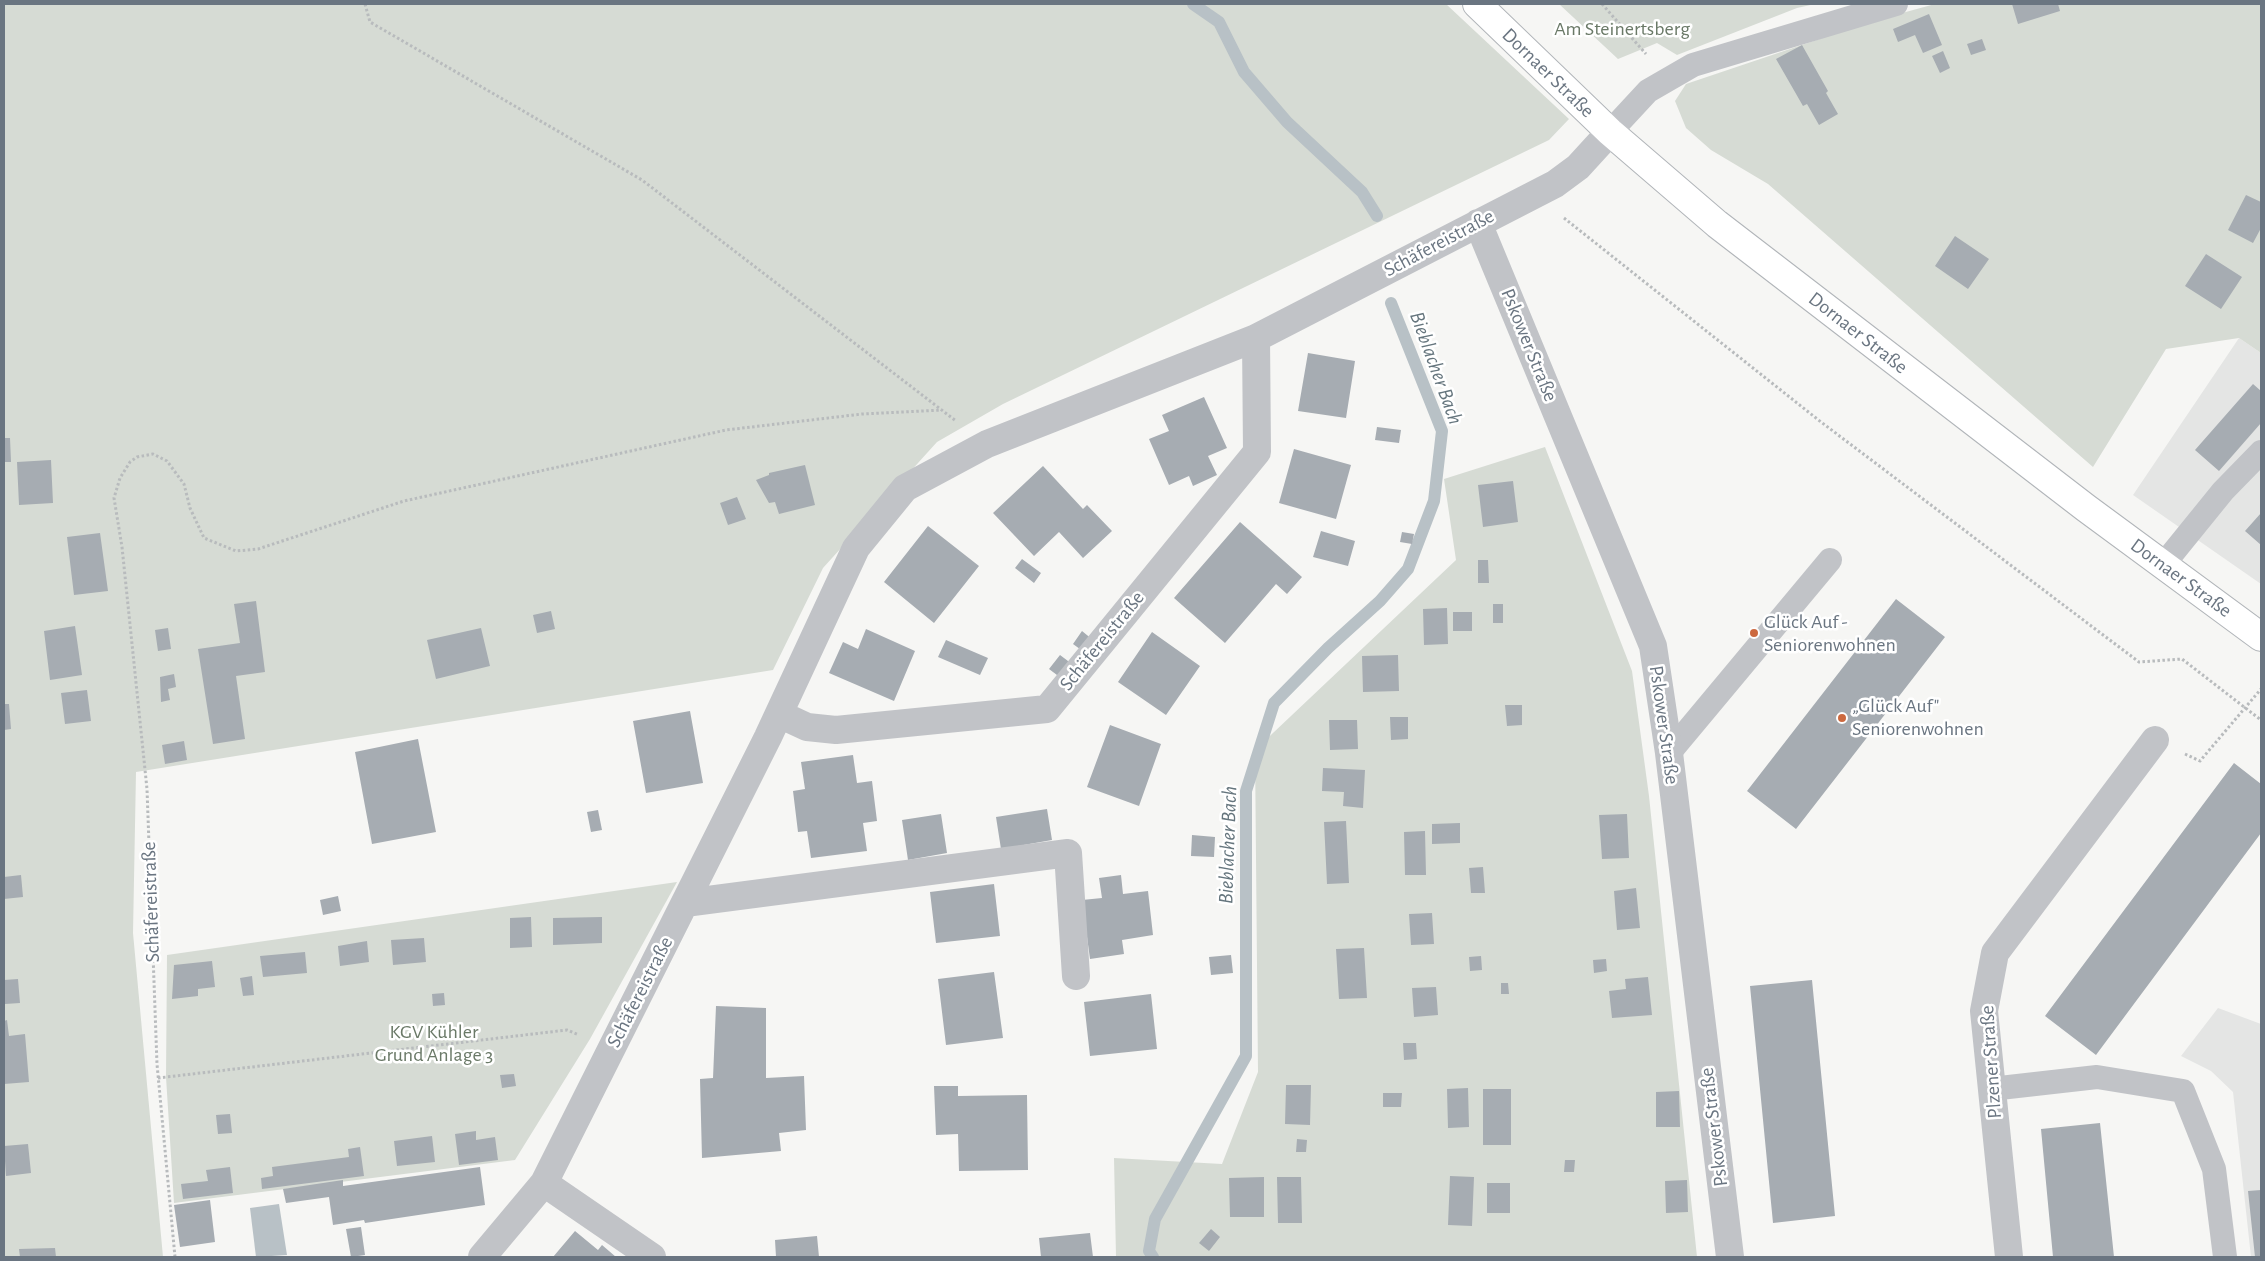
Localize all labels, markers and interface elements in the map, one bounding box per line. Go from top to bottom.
park label: Am Steinertsberg [1554,17,1690,41]
street label: Dornaer Straße [1497,23,1599,123]
street label: Schäfereistraße [1380,204,1498,282]
street label: Pskower Straße [1495,285,1563,405]
street label: Dornaer Straße [1804,287,1912,379]
water label: Bieblacher Bach [1404,308,1468,428]
street label: Dornaer Straße [2126,533,2236,623]
street label: Schäfereistraße [1055,586,1149,696]
place label: Glück Auf - Seniorenwohnen [1764,610,1896,657]
marker: Glück Auf - Seniorenwohnen [1748,627,1760,639]
street label: Pskower Straße [1644,664,1684,786]
place label: „Glück Auf" Seniorenwohnen [1852,694,1984,741]
marker: „Glück Auf" Seniorenwohnen [1836,712,1848,724]
water label: Bieblacher Bach [1213,785,1243,905]
street label: Schäfereistraße [137,841,165,963]
street label: Schäfereistraße [602,933,678,1051]
street label: Plzener Straße [1975,1005,2007,1119]
park label: KGV Kühler Grund Anlage 3 [375,1020,493,1067]
street label: Pskower Straße [1695,1066,1733,1188]

